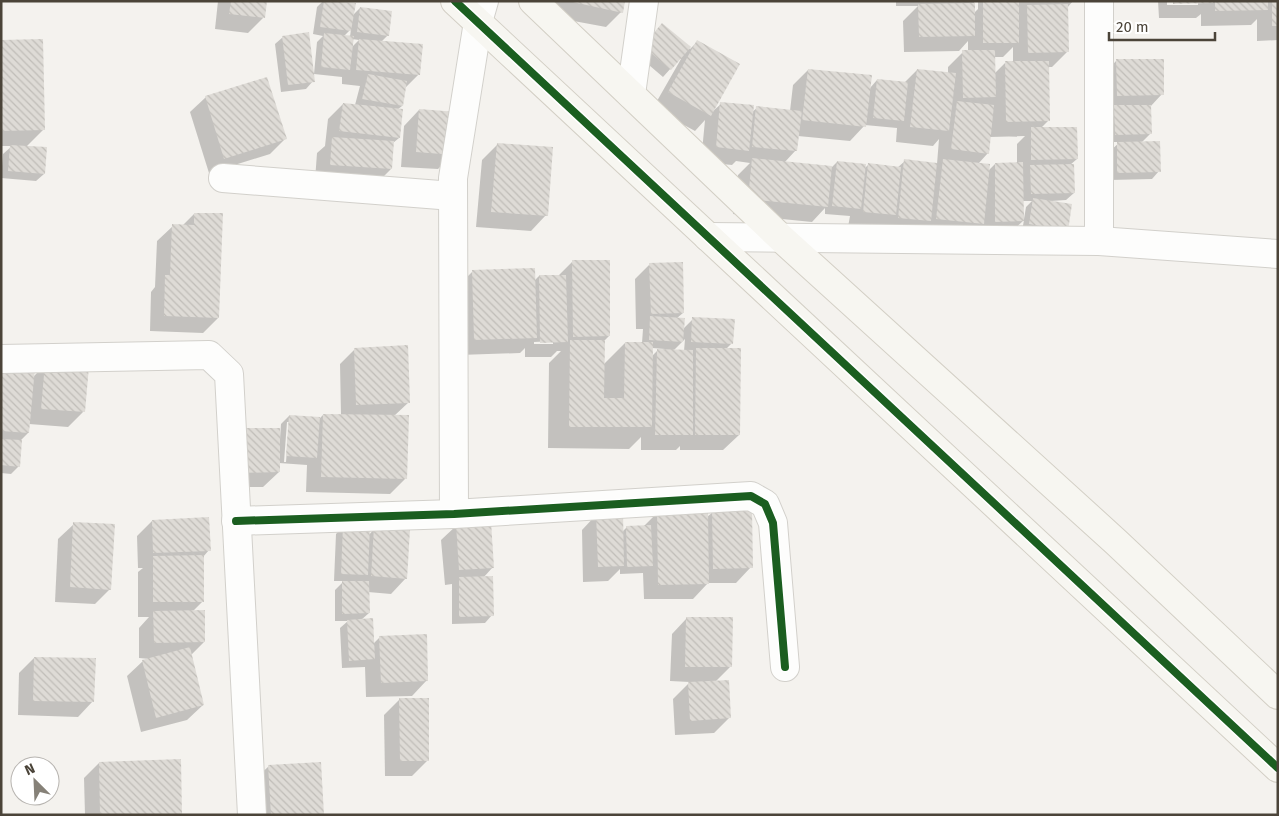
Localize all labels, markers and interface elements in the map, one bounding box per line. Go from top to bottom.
scale bar [1109,10,1215,42]
text: 20 m [1116,18,1149,36]
north arrow [10,756,60,806]
text: N [22,760,38,779]

